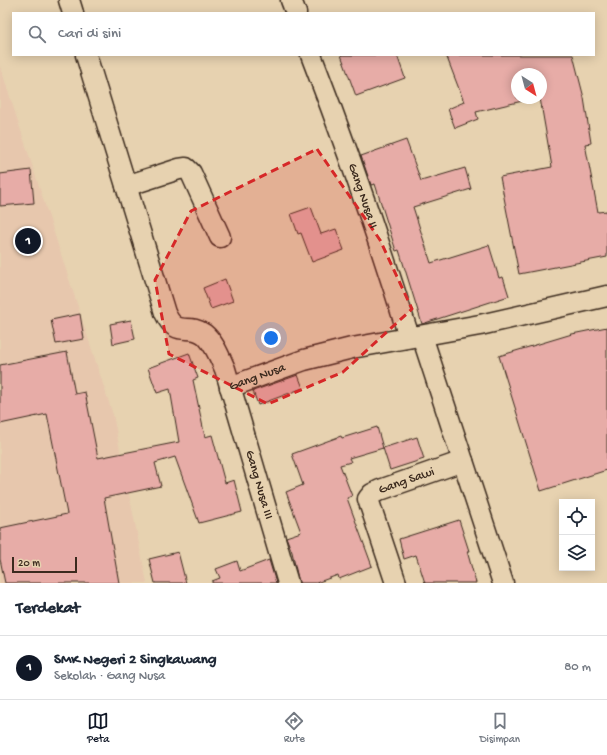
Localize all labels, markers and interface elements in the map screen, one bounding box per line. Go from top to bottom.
search box [12,12,595,56]
icon: search [26,23,48,45]
text: Cari di sini [58,25,121,43]
north arrow [511,68,547,104]
street label: Gang Nusa II [344,161,381,230]
pin: 1 [15,226,41,256]
your location [261,328,281,348]
street label: Gang Nusa [227,360,288,394]
street label: Gang Nusa III [242,449,276,521]
street label: Gang Sawi [377,464,437,497]
map controls [559,499,595,571]
button: locate [559,499,595,535]
button: layers [559,535,595,571]
scale bar [12,555,77,574]
text: 20 m [18,558,40,570]
text: Terdekat [16,599,80,619]
text: SMK Negeri 2 Singkawang [54,651,217,669]
text: 1 [26,660,32,675]
text: 80 m [564,660,591,675]
text: Sekolah · Gang Nusa [54,669,165,684]
tab: Peta [87,710,109,746]
tab: Rute [283,710,305,746]
tab: Disimpan [479,710,520,746]

